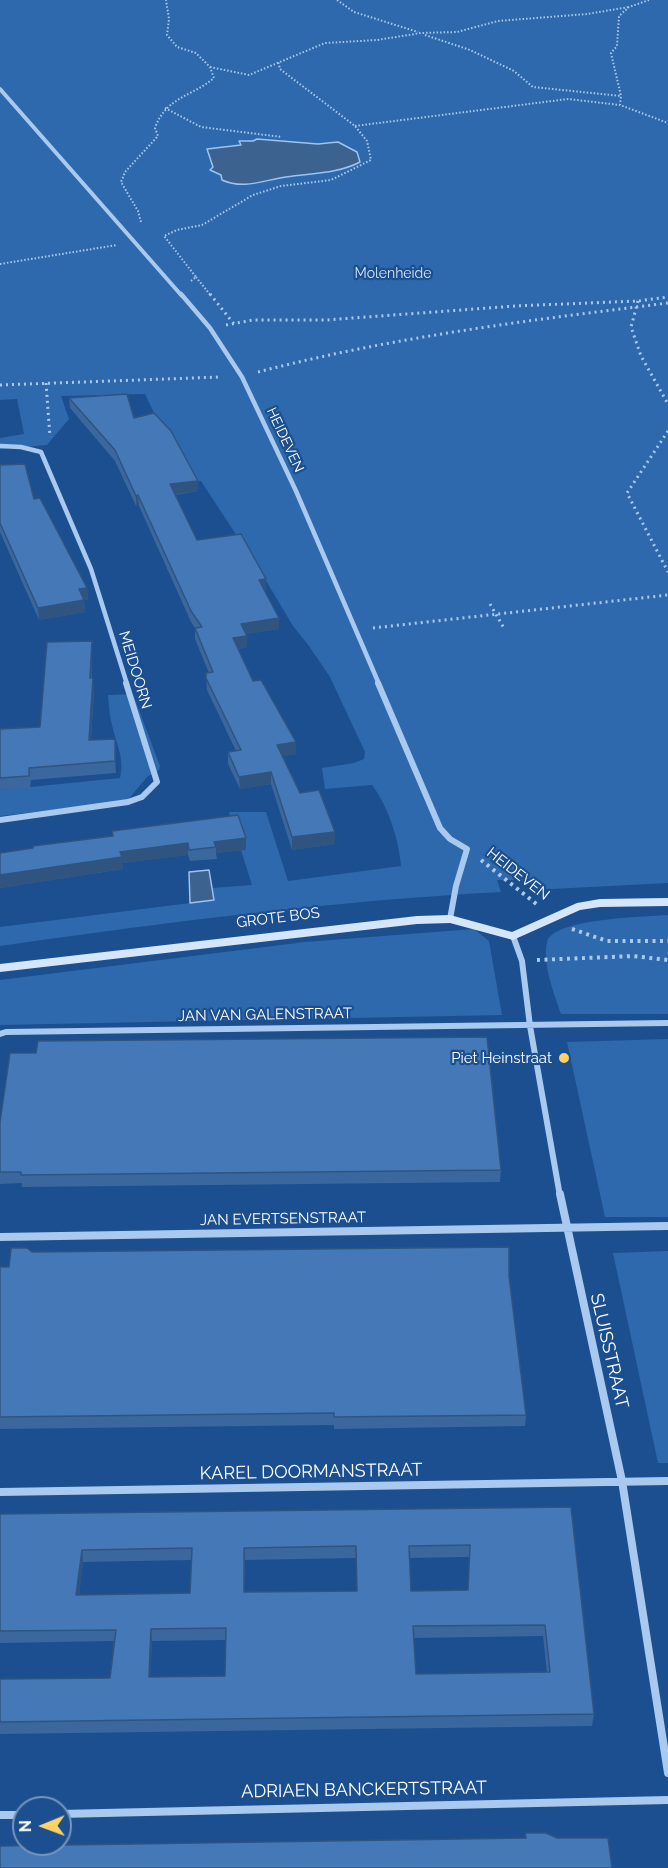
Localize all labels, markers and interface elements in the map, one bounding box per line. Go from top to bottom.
park label: Molenheide [354,266,432,282]
street label: HEIDEVEN [263,405,307,475]
street label: MEIDOORN [115,629,155,711]
street label: HEIDEVEN [483,844,553,904]
street label: GROTE BOS [235,904,321,932]
street label: JAN VAN GALENSTRAAT [178,1004,352,1026]
place label: Piet Heinstraat [451,1049,552,1067]
marker: Piet Heinstraat [557,1051,571,1065]
street label: JAN EVERTSENSTRAAT [200,1209,366,1229]
street label: SLUISSTRAAT [585,1291,633,1411]
street label: KAREL DOORMANSTRAAT [199,1459,423,1485]
street label: ADRIAEN BANCKERTSTRAAT [241,1777,487,1803]
north arrow [12,1796,72,1856]
text: N [16,1820,35,1833]

